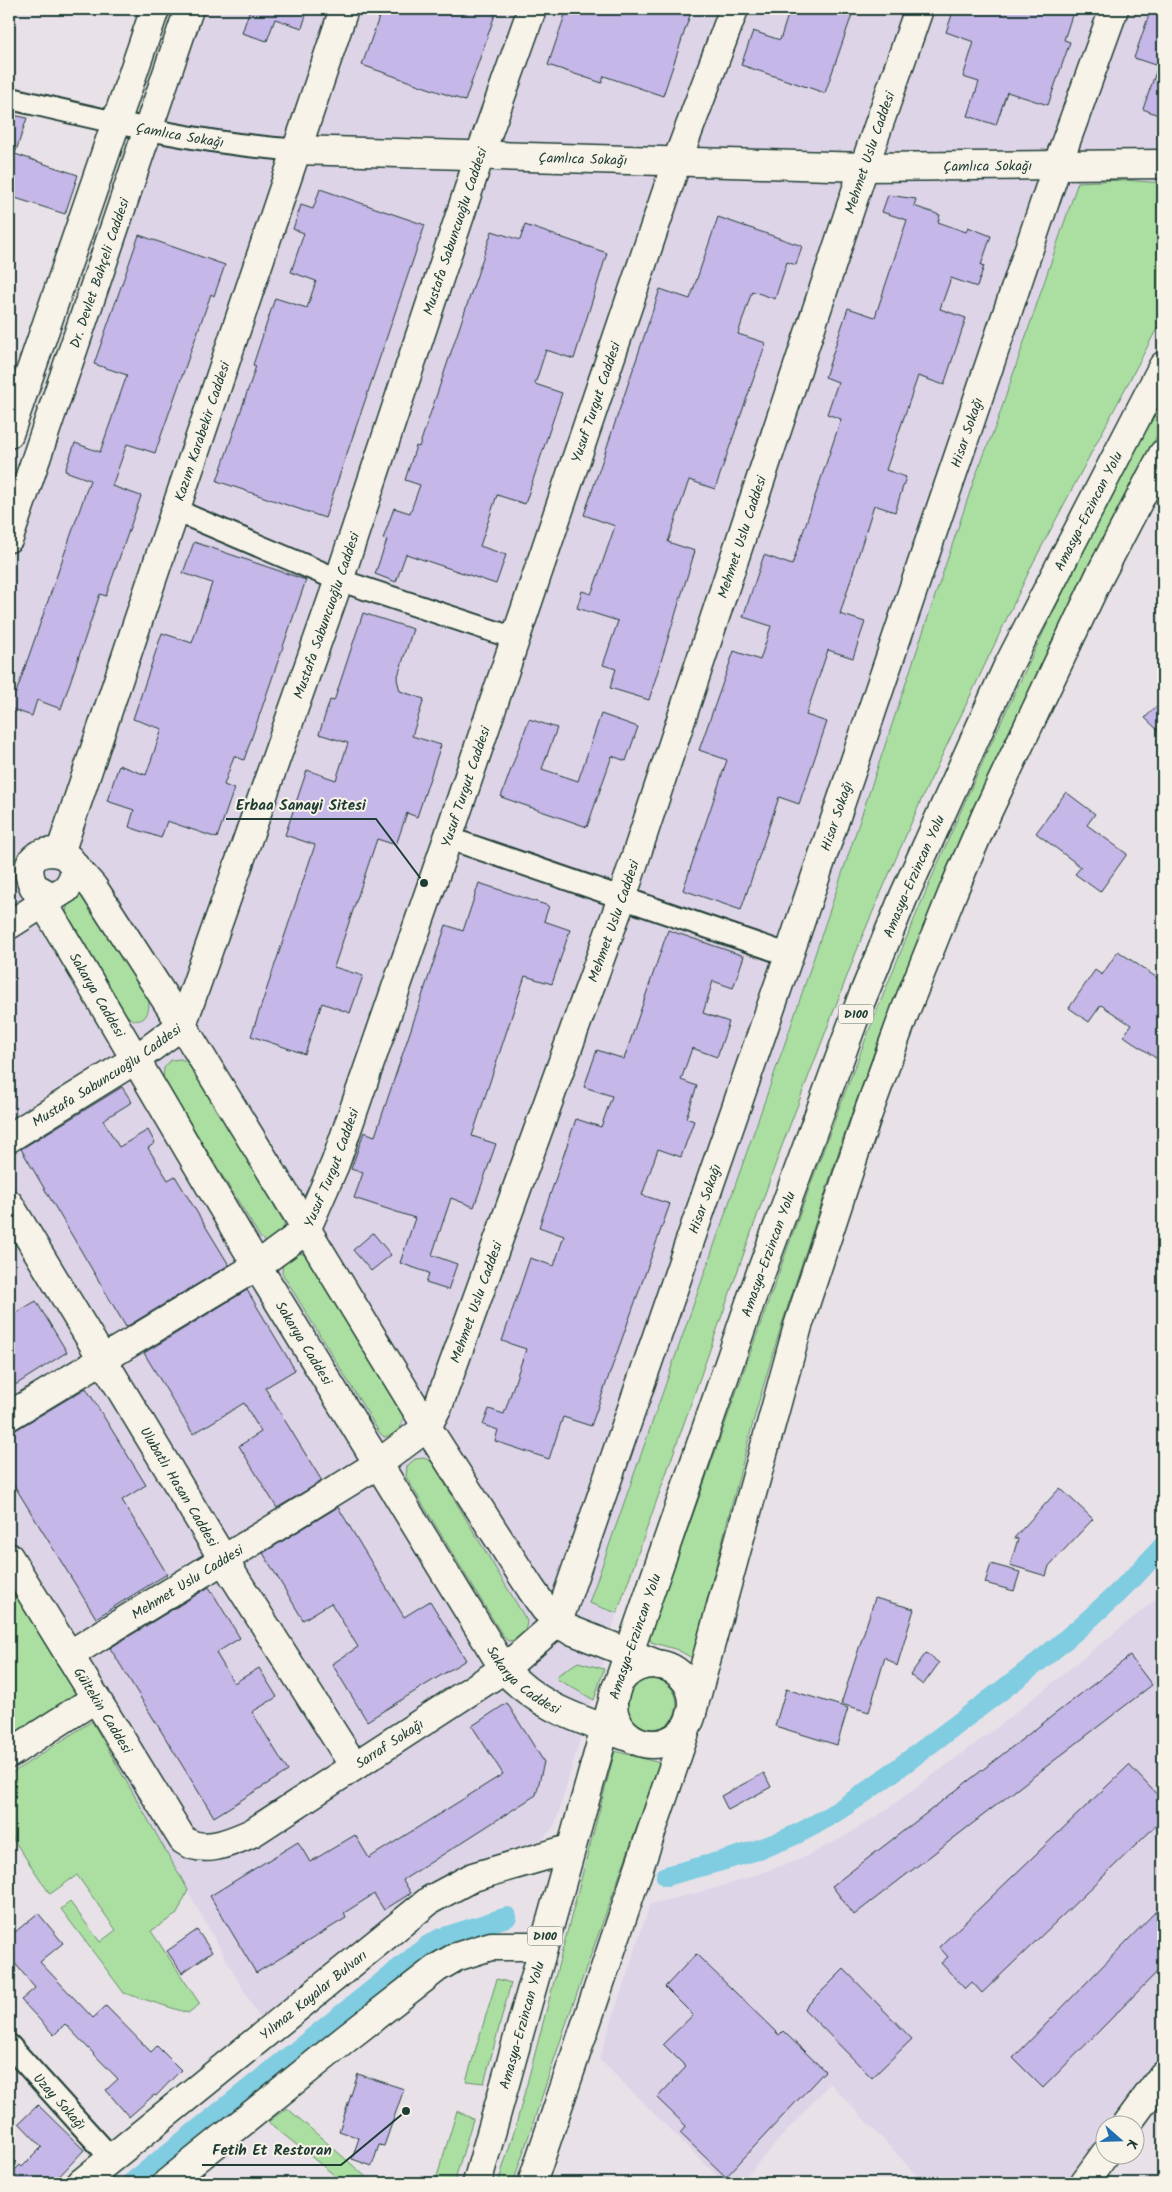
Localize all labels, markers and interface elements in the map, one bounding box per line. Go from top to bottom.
street label: Mehmet Uslu Caddesi [839,88,902,217]
street label: Çamlıca Sokağı [134,117,226,154]
street label: Mustafa Sabuncuoğlu Caddesi [418,144,494,318]
street label: Çamlıca Sokağı [538,147,628,172]
street label: Çamlıca Sokağı [943,155,1033,178]
street label: Dr. Devlet Bahçeli Caddesi [64,195,136,351]
street label: Yusuf Turgut Caddesi [566,338,627,466]
street label: Kazım Karabekir Caddesi [169,358,237,504]
street label: Hisar Sokağı [945,394,990,471]
street label: Amasya-Erzincan Yolu [1049,447,1129,575]
street label: Mehmet Uslu Caddesi [712,472,773,602]
street label: Mustafa Sabuncuoğlu Caddesi [288,529,366,702]
street label: Yusuf Turgut Caddesi [436,723,497,850]
street label: Hisar Sokağı [815,778,859,854]
callout: Erbaa Sanayi Sitesi [226,789,376,819]
text: Erbaa Sanayi Sitesi [236,794,367,818]
street label: Amasya-Erzincan Yolu [878,811,951,941]
street label: Mehmet Uslu Caddesi [582,857,646,986]
street label: Sakarya Caddesi [63,949,130,1042]
road number: D100 [838,1004,874,1024]
street label: Mustafa Sabuncuoğlu Caddesi [28,1018,187,1133]
street label: Yusuf Turgut Caddesi [299,1105,366,1231]
street label: Hisar Sokağı [683,1161,728,1237]
street label: Amasya-Erzincan Yolu [736,1188,802,1320]
street label: Mehmet Uslu Caddesi [445,1238,509,1366]
street label: Sakarya Caddesi [269,1297,338,1390]
street label: Ulubatlı Hasan Caddesi [134,1423,224,1552]
street label: Mehmet Uslu Caddesi [127,1539,249,1626]
street label: Amasya-Erzincan Yolu [604,1570,668,1702]
street label: Sakarya Caddesi [480,1642,564,1721]
street label: Gültekin Caddesi [67,1663,138,1759]
street label: Sarraf Sokağı [351,1714,429,1775]
road number: D100 [528,1926,562,1945]
street label: Yılmaz Kayalar Bulvarı [255,1945,373,2046]
street label: Amasya-Erzincan Yolu [494,1959,551,2092]
street label: Uzay Sokağı [27,2069,91,2136]
north arrow [1094,2114,1144,2164]
callout: Fetih Et Restoran [202,2135,341,2165]
text: K [1119,2136,1143,2152]
text: Fetih Et Restoran [212,2139,332,2163]

